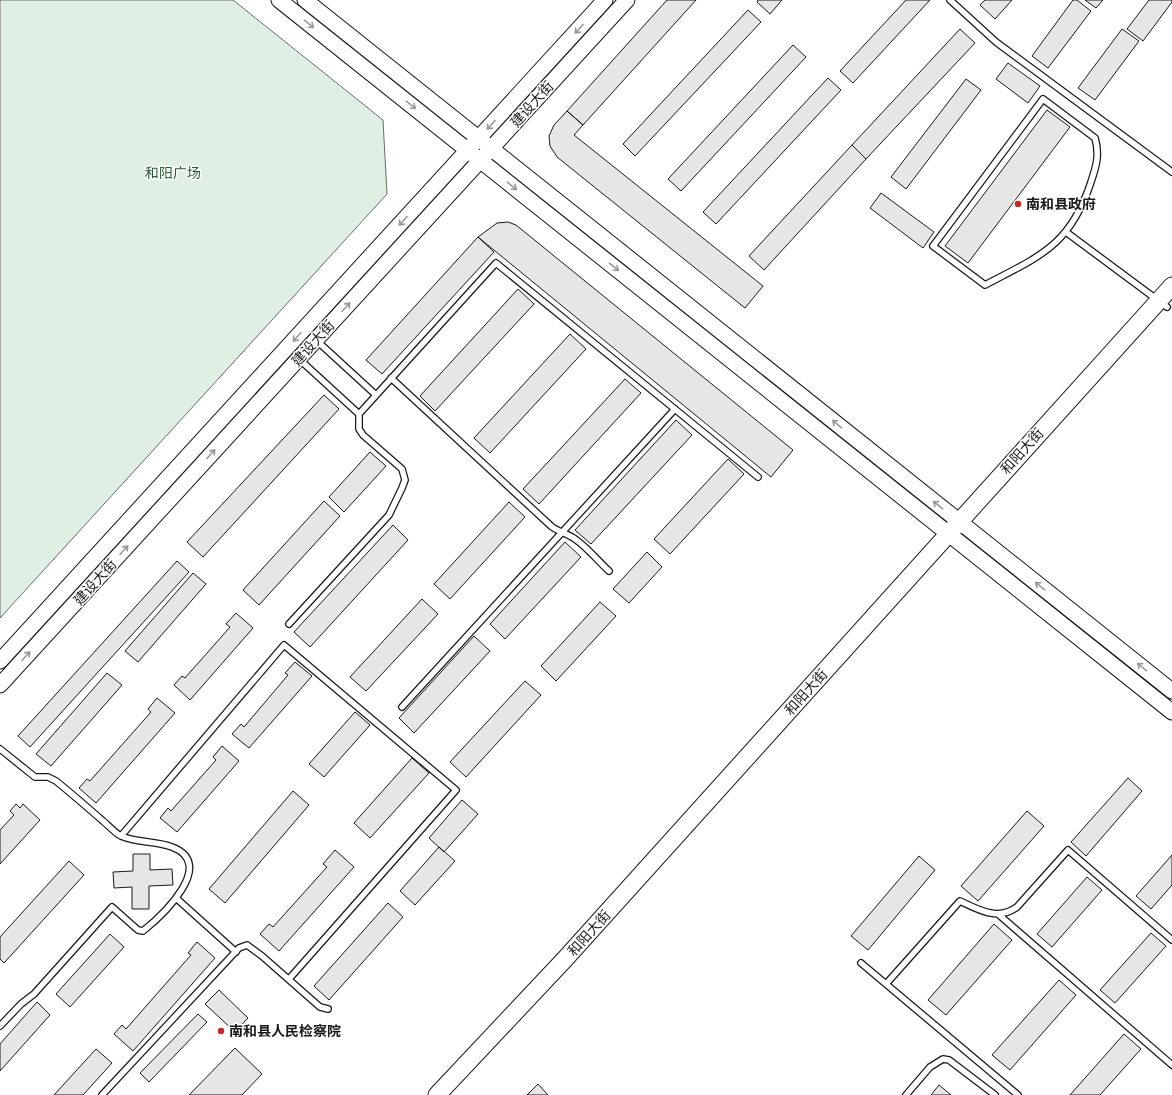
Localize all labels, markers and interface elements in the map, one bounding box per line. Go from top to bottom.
one-way arrow [304,20,315,29]
one-way arrow [574,24,583,34]
street label: 建设大街 [507,78,557,131]
one-way arrow [405,101,416,110]
one-way arrow [486,120,496,130]
park label: 和阳广场 [145,165,201,182]
one-way arrow [507,182,518,191]
place label: 南和县政府 [1026,196,1096,213]
marker: 南和县政府 [1013,199,1023,209]
one-way arrow [399,215,408,225]
one-way arrow [608,263,619,272]
one-way arrow [342,301,351,312]
street label: 建设大街 [288,317,338,370]
one-way arrow [292,332,301,342]
one-way arrow [831,419,842,428]
street label: 和阳大街 [997,425,1047,478]
one-way arrow [207,449,216,459]
one-way arrow [933,501,944,509]
one-way arrow [119,545,128,555]
street label: 建设大街 [70,556,120,609]
one-way arrow [1034,582,1045,590]
one-way arrow [22,651,31,661]
one-way arrow [1136,663,1147,671]
street label: 和阳大街 [781,666,831,719]
street label: 和阳大街 [564,907,614,960]
place label: 南和县人民检察院 [229,1023,341,1040]
marker: 南和县人民检察院 [216,1026,226,1036]

